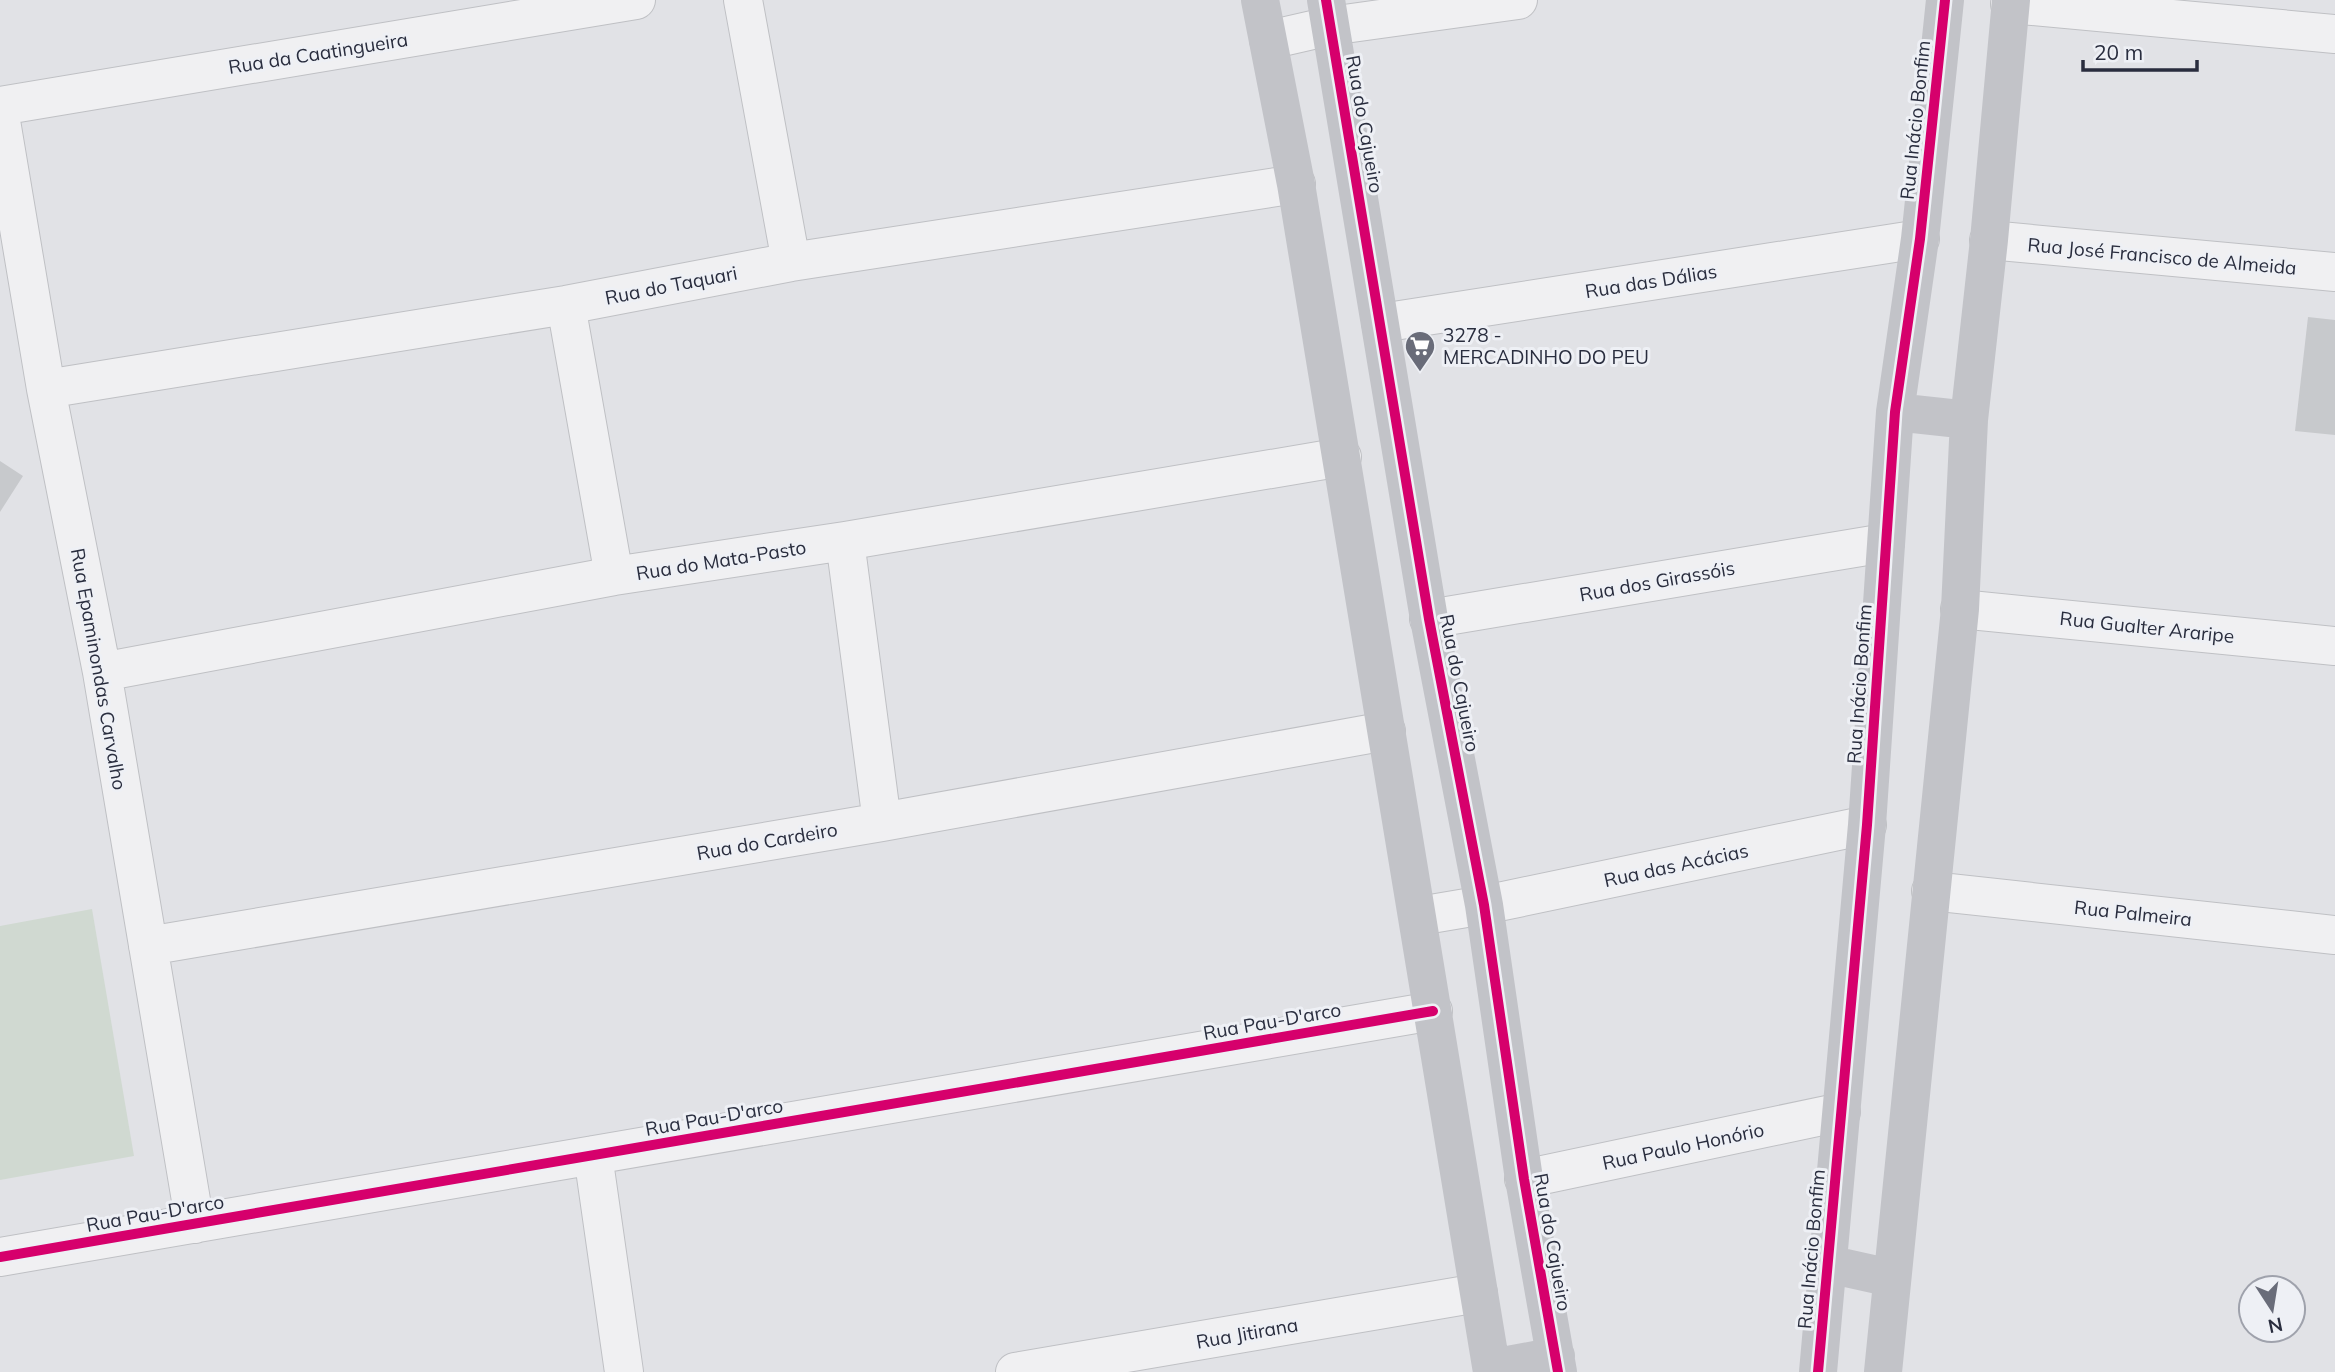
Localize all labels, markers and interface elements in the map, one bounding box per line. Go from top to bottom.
street label: Rua da Caatingueira [226,27,410,79]
scale bar [2083,28,2197,72]
street label: Rua Inácio Bonfim [1895,39,1935,201]
text: 20 m [2094,39,2143,65]
street label: Rua do Cajueiro [1341,53,1389,195]
street label: Rua José Francisco de Almeida [2026,232,2298,280]
street label: Rua das Dálias [1583,259,1719,303]
street label: Rua do Taquari [603,260,739,310]
place label: 3278 - MERCADINHO DO PEU [1443,323,1649,369]
supermarket icon: 3278 - MERCADINHO DO PEU [1403,329,1437,373]
street label: Rua do Mata-Pasto [634,535,808,585]
street label: Rua Epaminondas Carvalho [66,546,132,792]
street label: Rua dos Girassóis [1577,556,1737,606]
street label: Rua Inácio Bonfim [1841,603,1877,765]
street label: Rua Gualter Araripe [2059,606,2235,648]
street label: Rua do Cajueiro [1435,612,1485,754]
street label: Rua do Cardeiro [695,817,839,865]
street label: Rua das Acácias [1602,838,1750,892]
street label: Rua Palmeira [2073,895,2193,931]
street label: Rua Pau-D'arco [1201,997,1343,1045]
street label: Rua Pau-D'arco [643,1093,785,1141]
street label: Rua Paulo Honório [1600,1117,1766,1175]
street label: Rua Inácio Bonfim [1792,1168,1830,1330]
street label: Rua do Cajueiro [1529,1171,1577,1313]
street label: Rua Pau-D'arco [84,1189,226,1237]
north arrow [2237,1274,2307,1344]
street label: Rua Jitirana [1194,1312,1300,1354]
text: N [2266,1312,2285,1339]

